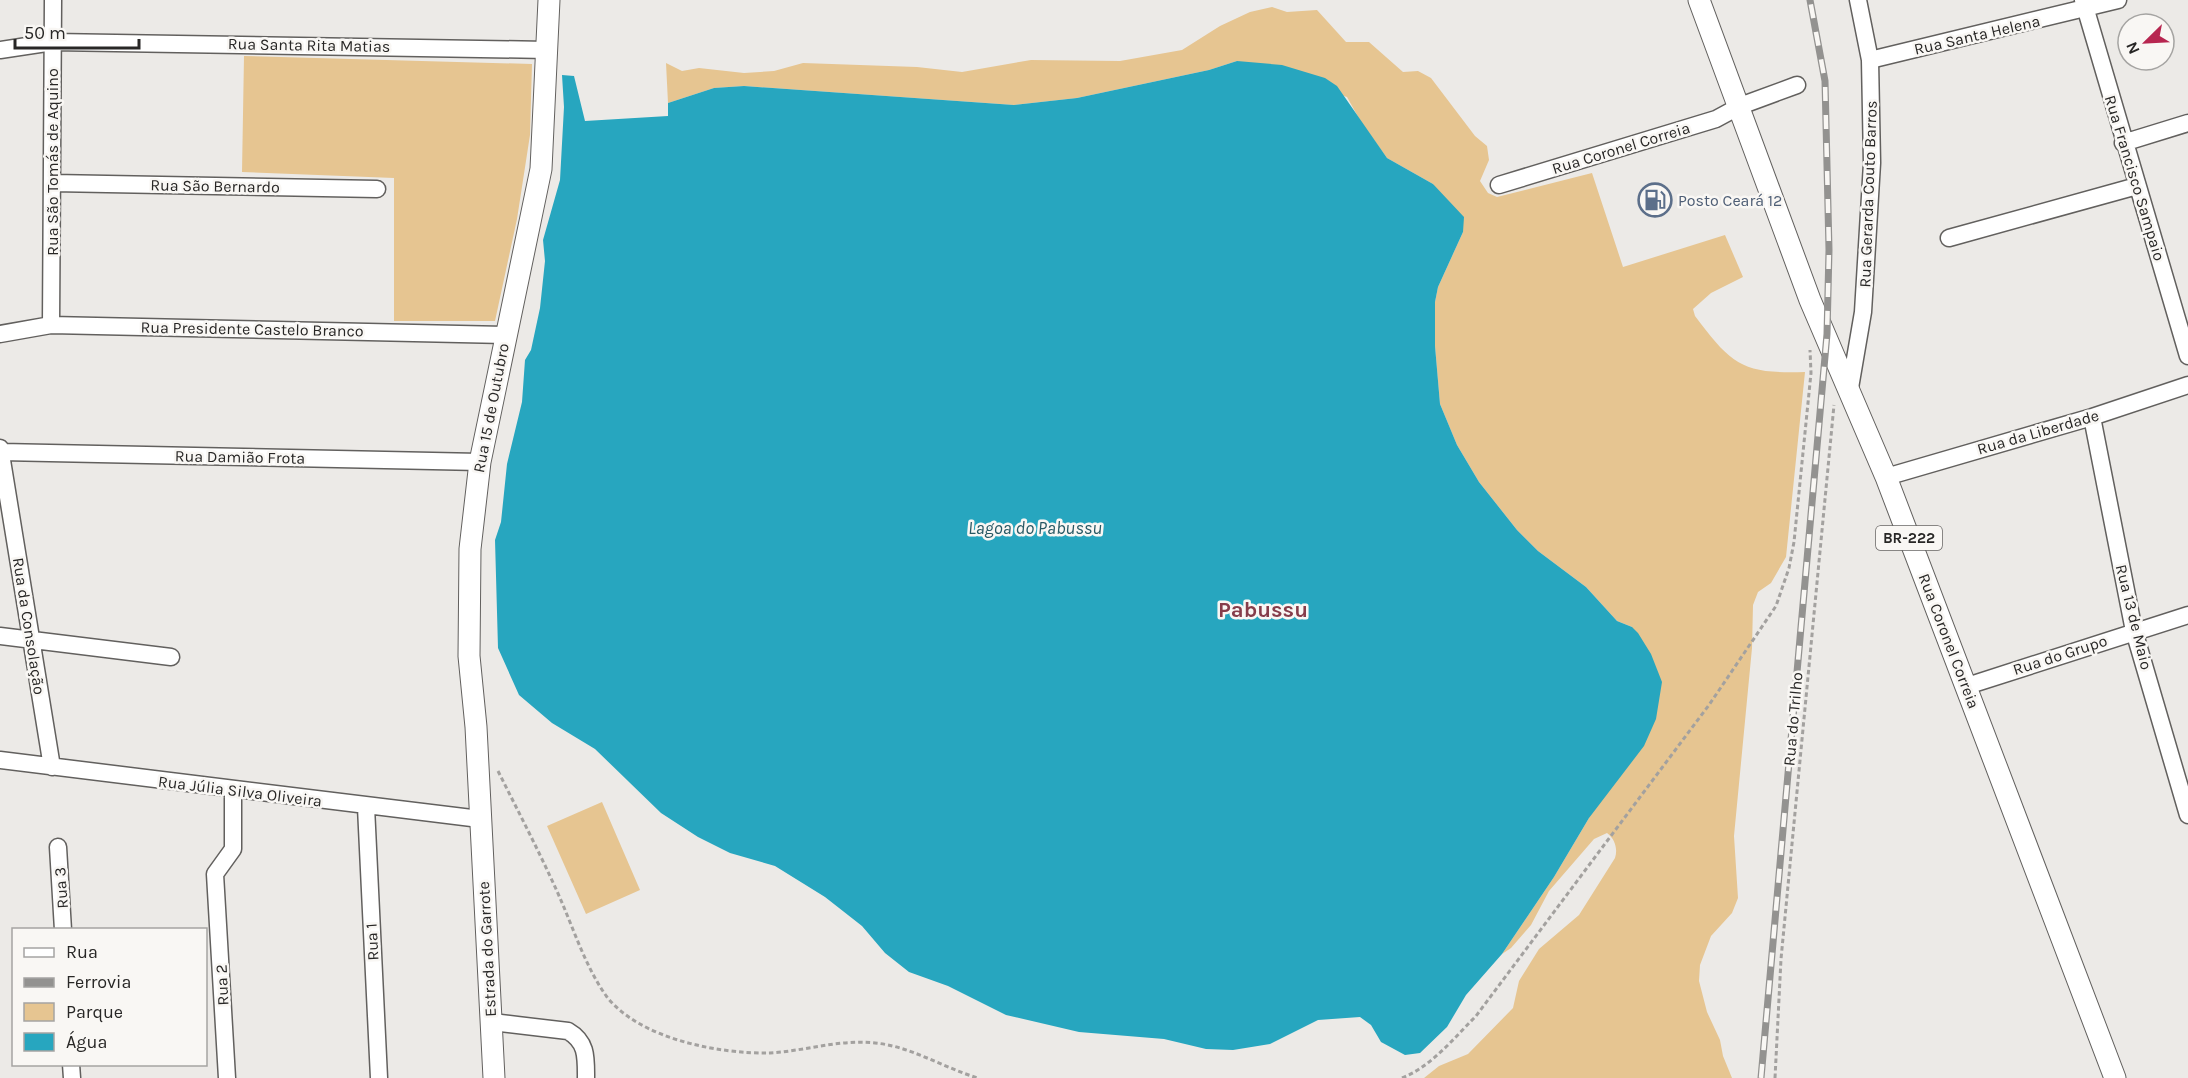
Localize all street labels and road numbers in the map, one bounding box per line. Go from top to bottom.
street label: Rua Santa Helena [1912,11,2042,59]
street label: Rua Santa Rita Matias [228,34,390,56]
street label: Rua São Tomás de Aquino [43,68,62,256]
street label: Rua Francisco Sampaio [2101,93,2169,263]
street label: Rua Gerarda Couto Barros [1855,100,1881,288]
street label: Rua Coronel Correia [1550,118,1692,178]
street label: Rua São Bernardo [150,175,280,197]
street label: Rua Presidente Castelo Branco [140,318,364,340]
street label: Rua 15 de Outubro [469,342,513,474]
street label: Rua da Liberdade [1975,406,2101,458]
street label: Rua Damião Frota [175,446,305,468]
road number: BR-222 [1876,526,1942,550]
street label: Rua da Consolação [9,556,49,696]
street label: Rua 13 de Maio [2112,562,2156,672]
street label: Rua Coronel Correia [1914,571,1984,711]
street label: Rua do Grupo [2010,631,2110,679]
street label: Rua do Trilho [1779,671,1807,767]
street label: Rua Júlia Silva Oliveira [157,772,323,810]
street label: Rua 3 [50,867,72,909]
street label: Estrada do Garrote [474,881,500,1017]
street label: Rua 1 [362,923,382,961]
street label: Rua 2 [211,964,233,1006]

